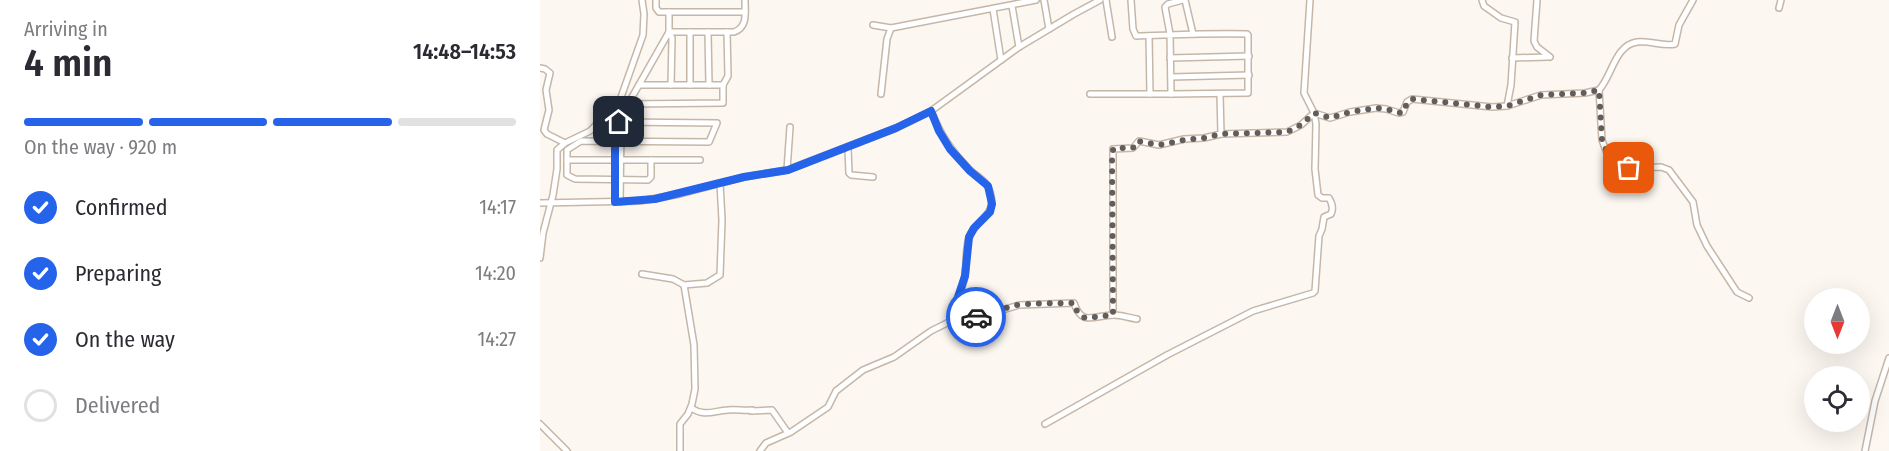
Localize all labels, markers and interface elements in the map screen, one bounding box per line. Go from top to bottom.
text: Arriving in [24,17,108,41]
text: 14:48–14:53 [413,38,516,65]
text: 4 min [24,40,113,86]
pin [593,96,644,147]
icon: home [602,105,635,138]
text: On the way · 920 m [24,135,177,159]
pin [1603,142,1654,193]
icon: bag [1612,151,1645,184]
icon: check [24,191,57,224]
text: Confirmed [75,194,168,221]
text: 14:17 [479,195,516,219]
icon: check [24,257,57,290]
text: Preparing [75,260,161,287]
text: 14:20 [475,261,516,285]
courier [946,287,1006,347]
north arrow [1804,288,1870,354]
map controls [1804,288,1870,432]
icon: car [960,301,993,334]
icon: check [24,323,57,356]
text: On the way [75,326,175,353]
text: 14:27 [478,327,516,351]
button: locate [1804,366,1870,432]
text: Delivered [75,392,160,419]

